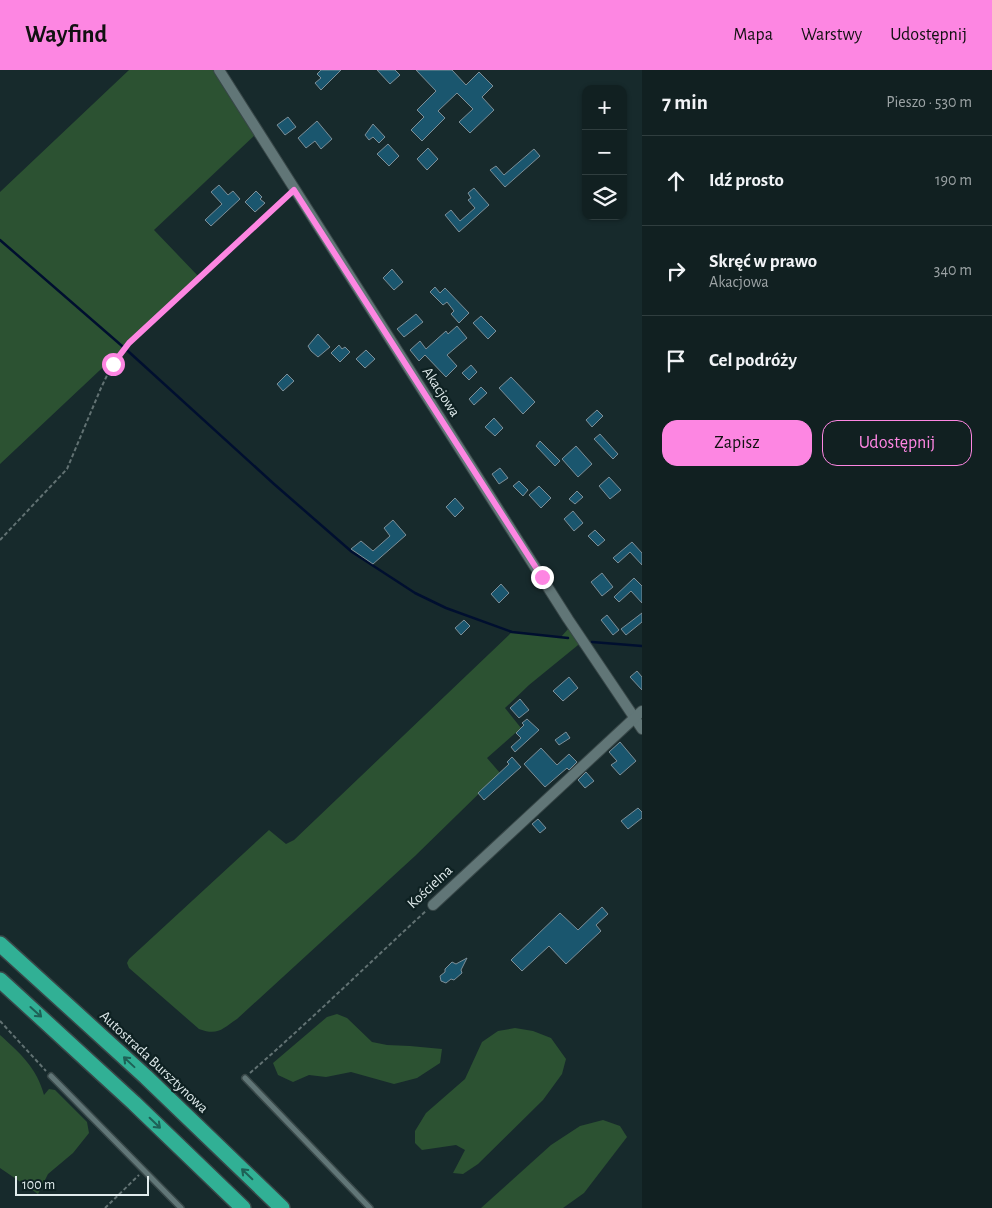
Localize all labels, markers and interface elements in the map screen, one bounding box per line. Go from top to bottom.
text: Wayfind [25,23,107,47]
text: Mapa [733,26,773,44]
text: Warstwy [801,26,862,44]
text: Udostępnij [890,26,967,44]
map controls [582,85,627,220]
button: + [582,85,627,130]
text: 7 min [662,92,708,113]
text: Pieszo · 530 m [886,94,972,110]
button: − [582,130,627,175]
icon: ahead [662,167,690,195]
text: Idź prosto [709,171,784,190]
text: 190 m [935,172,972,188]
button: layers [582,175,627,220]
text: Skręć w prawo [709,252,817,271]
icon: right [662,257,690,285]
text: 340 m [934,262,972,278]
text: Akacjowa [709,274,769,290]
icon: arrive [662,347,690,375]
text: Cel podróży [709,351,797,370]
route start [102,353,125,376]
street label: Akacjowa [420,364,463,420]
button: Zapisz [662,420,812,466]
button: Udostępnij [822,420,972,466]
route end [531,566,554,589]
street label: Kościelna [405,863,455,911]
one-way arrow [30,1007,43,1018]
street label: Autostrada Bursztynowa [97,1008,211,1116]
one-way arrow [123,1056,136,1067]
one-way arrow [149,1117,162,1129]
one-way arrow [240,1168,253,1180]
scale bar [15,1173,149,1196]
text: 100 m [22,1178,55,1192]

